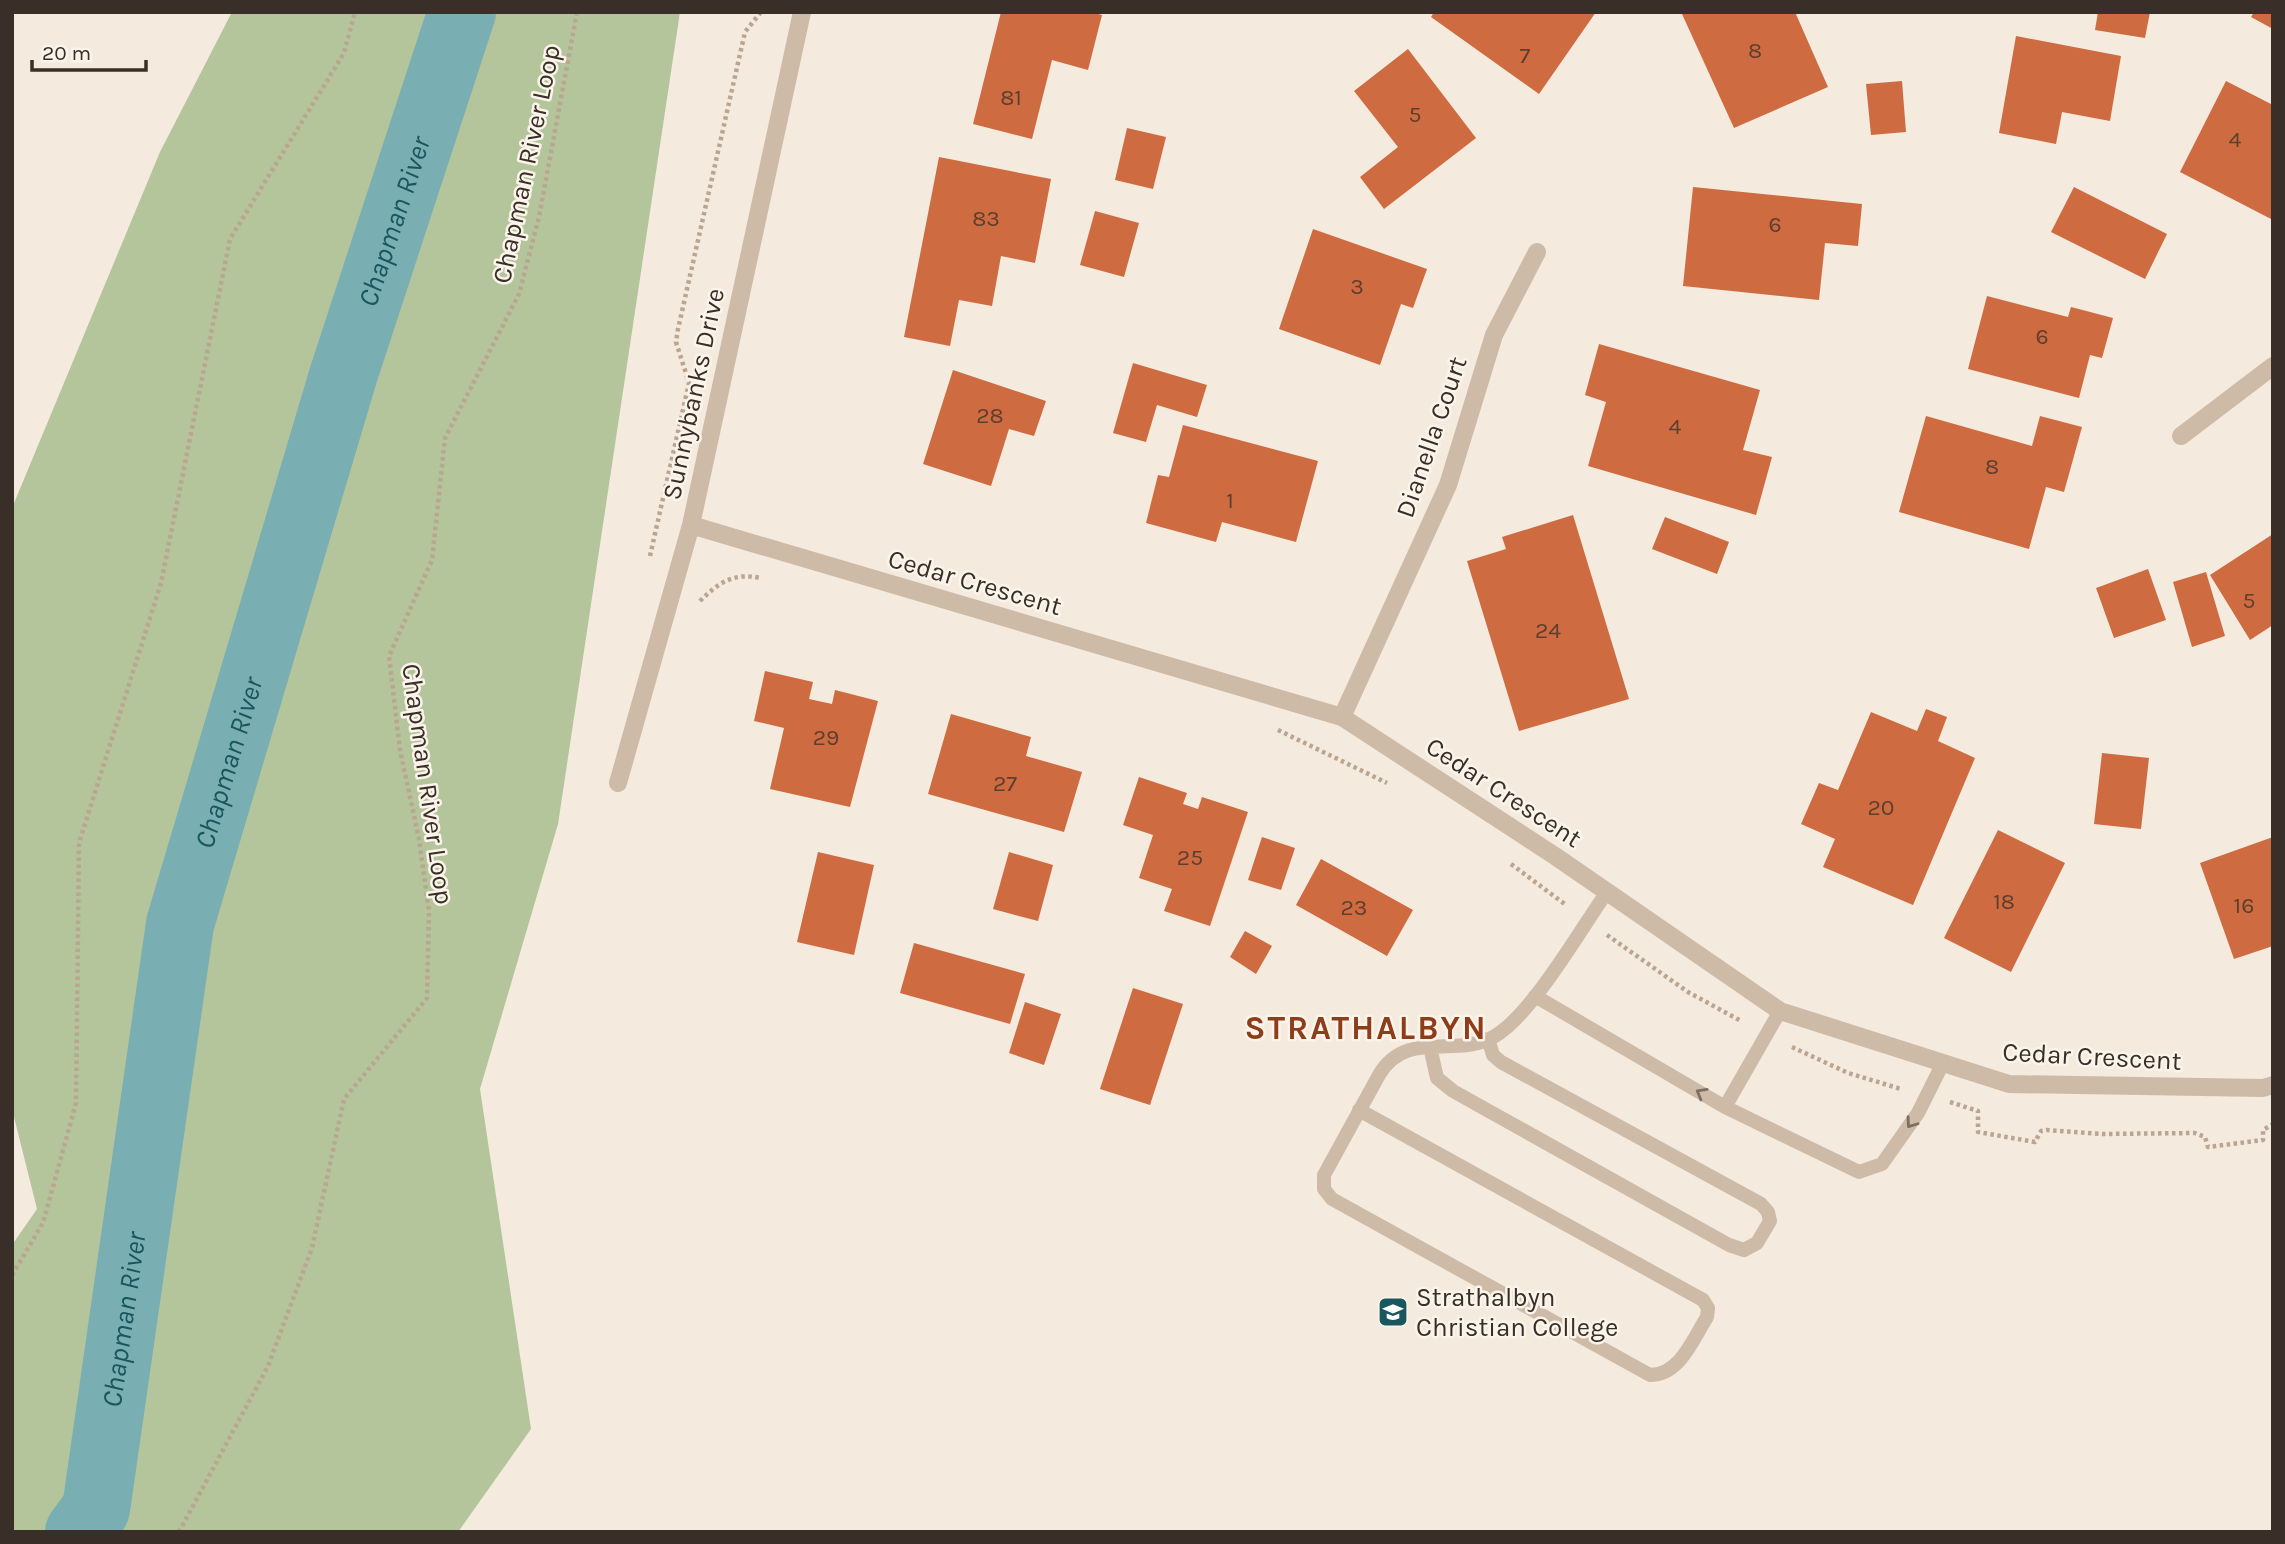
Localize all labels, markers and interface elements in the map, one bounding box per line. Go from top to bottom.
scale bar [32,28,145,72]
house number: 8 [1748,37,1762,64]
text: 20 m [42,41,91,65]
street label: Chapman River Loop [486,42,567,286]
house number: 7 [1520,42,1531,69]
house number: 81 [1000,84,1022,111]
house number: 5 [1409,101,1421,128]
house number: 4 [2229,126,2242,153]
water label: Chapman River [351,131,438,311]
house number: 83 [972,205,1000,232]
house number: 6 [1768,211,1782,238]
house number: 3 [1350,273,1364,300]
street label: Sunnybanks Drive [656,285,731,503]
house number: 6 [2035,323,2049,350]
street label: Dianella Court [1389,352,1474,522]
house number: 28 [976,402,1004,429]
house number: 4 [1669,413,1682,440]
house number: 8 [1985,453,1999,480]
house number: 1 [1226,487,1234,514]
street label: Cedar Crescent [884,543,1065,622]
house number: 5 [2243,587,2255,614]
house number: 24 [1535,617,1561,644]
street label: Chapman River Loop [395,662,460,907]
water label: Chapman River [187,672,270,852]
house number: 29 [813,724,839,751]
street label: Cedar Crescent [1420,731,1587,854]
house number: 27 [993,770,1017,797]
house number: 20 [1868,794,1894,821]
house number: 25 [1177,844,1203,871]
house number: 18 [1993,888,2015,915]
house number: 16 [2234,892,2254,919]
house number: 23 [1341,894,1367,921]
district label: STRATHALBYN [1244,1009,1488,1047]
street label: Cedar Crescent [2002,1036,2182,1077]
one-way arrow [1695,1088,1708,1101]
one-way arrow [1907,1115,1919,1128]
water label: Chapman River [95,1228,153,1410]
place label: Strathalbyn Christian College [1416,1282,1618,1343]
school or university icon: Strathalbyn Christian College [1376,1295,1410,1329]

